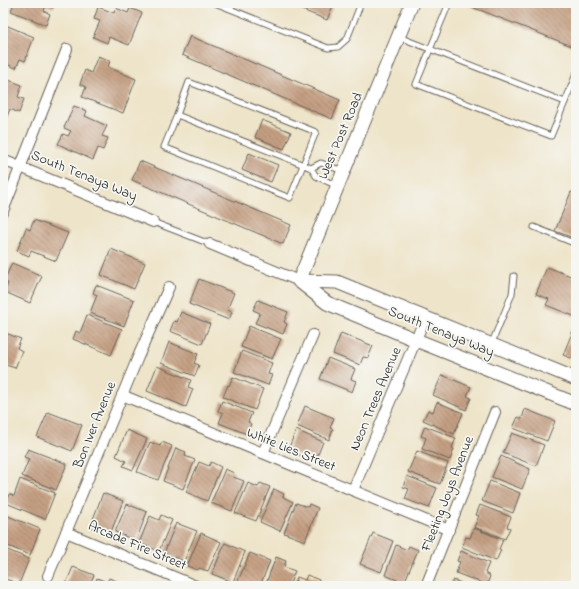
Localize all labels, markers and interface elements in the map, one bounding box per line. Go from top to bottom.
street label: West Post Road [313,89,369,183]
street label: South Tenaya Way [27,145,140,208]
street label: South Tenaya Way [384,301,497,364]
street label: Neon Trees Avenue [345,343,408,454]
street label: Bon Iver Avenue [68,378,122,473]
street label: White Lies Street [243,423,339,478]
street label: Fleeting Joys Avenue [416,432,481,556]
street label: Arcade Fire Street [84,516,190,576]

